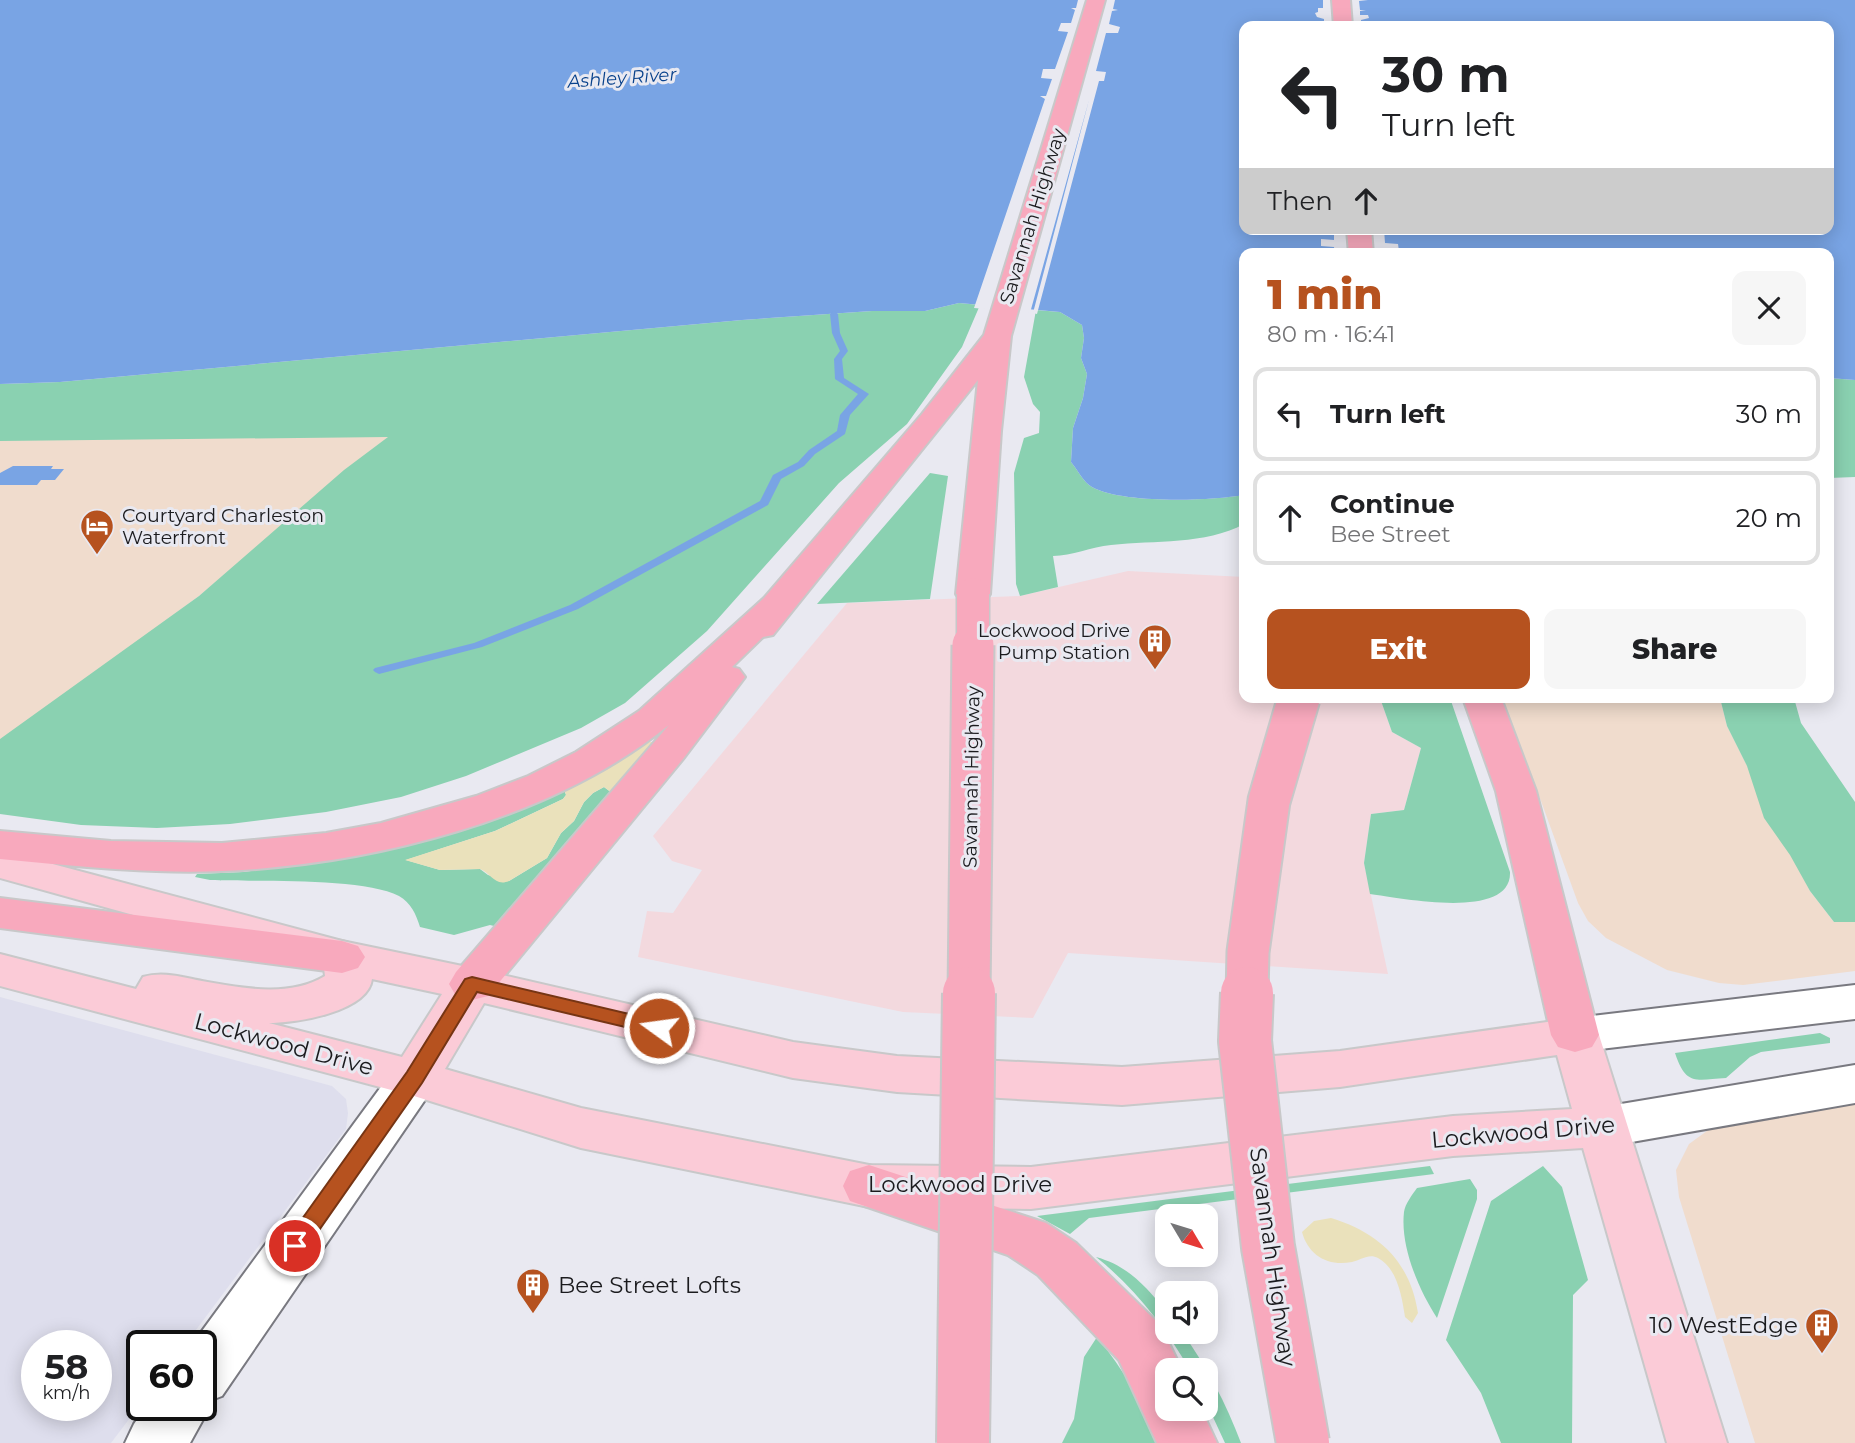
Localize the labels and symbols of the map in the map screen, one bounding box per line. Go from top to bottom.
water label: Ashley River [566,63,678,93]
street label: Savannah Highway [995,125,1070,307]
place label: Courtyard Charleston Waterfront [122,504,324,549]
hotel icon: Courtyard Charleston Waterfront [78,507,116,556]
place label: Lockwood Drive Pump Station [978,619,1130,664]
building icon: Lockwood Drive Pump Station [1136,622,1174,671]
street label: Savannah Highway [958,685,985,868]
position arrow [622,991,696,1065]
street label: Lockwood Drive [191,1007,377,1081]
street label: Lockwood Drive [1430,1110,1616,1154]
street label: Savannah Highway [1244,1146,1302,1369]
street label: Lockwood Drive [868,1170,1052,1198]
north arrow [1155,1204,1218,1267]
pin [265,1216,325,1276]
building icon: Bee Street Lofts [514,1266,552,1315]
place label: Bee Street Lofts [558,1271,741,1299]
building icon: 10 WestEdge [1803,1306,1841,1355]
place label: 10 WestEdge [1649,1311,1798,1339]
speed limit sign: 60 [126,1330,217,1421]

